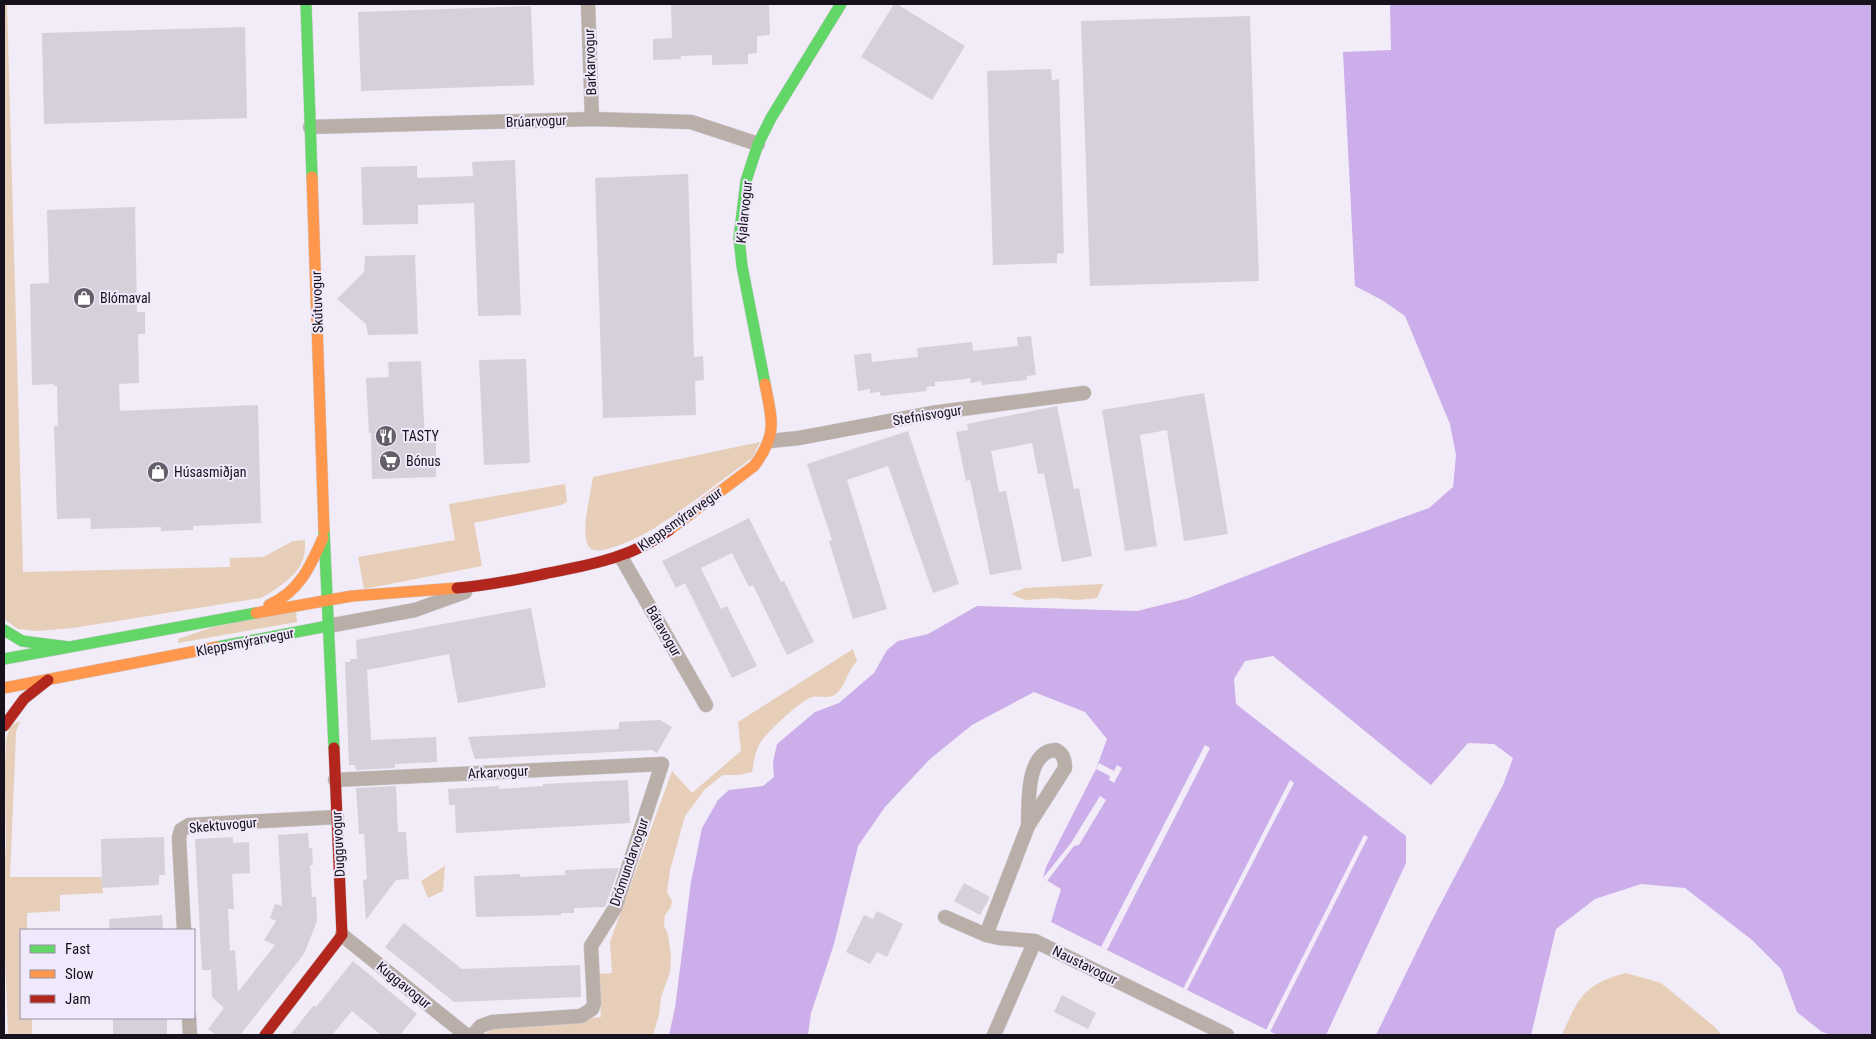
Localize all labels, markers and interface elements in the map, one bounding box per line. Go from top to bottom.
street label: Barkarvogur [581,28,599,96]
street label: Brúarvogur [505,112,567,130]
street label: Kjalarvogur [733,180,755,244]
street label: Skútuvogur [308,271,326,333]
shop icon: Blómaval [72,286,96,310]
place label: Blómaval [100,290,151,306]
street label: Stefnisvogur [891,402,963,428]
restaurant icon: TASTY [374,424,398,448]
place label: TASTY [402,428,439,444]
supermarket icon: Bónus [378,449,402,473]
place label: Bónus [406,453,441,469]
shop icon: Húsasmiðjan [146,460,170,484]
place label: Húsasmiðjan [174,464,247,480]
street label: Kleppsmýrarvegur [635,484,725,554]
street label: Bátavogur [643,603,685,659]
street label: Kleppsmýrarvegur [195,625,295,659]
street label: Arkarvogur [467,762,529,782]
street label: Dugguvogur [328,811,348,877]
street label: Skektuvogur [188,814,258,836]
street label: Drómundarvogur [606,816,652,908]
legend [20,929,195,1019]
text: Fast [65,940,90,958]
street label: Naustavogur [1050,942,1120,988]
street label: Kuggavogur [374,958,434,1012]
text: Slow [65,965,94,983]
text: Jam [65,990,91,1008]

